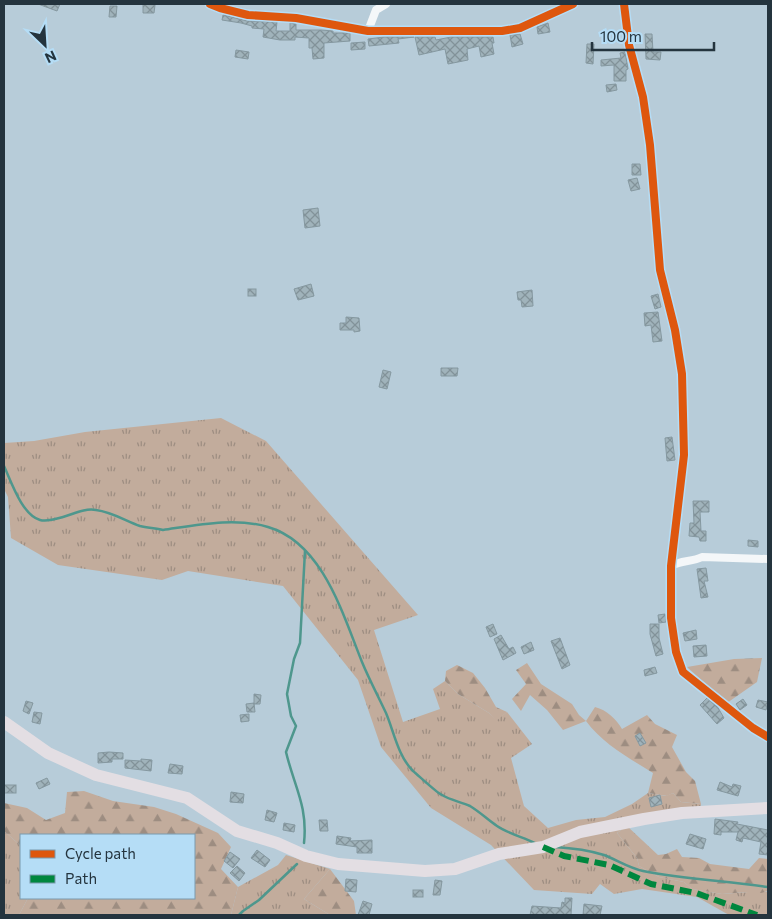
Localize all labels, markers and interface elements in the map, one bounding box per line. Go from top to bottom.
north arrow [20,20,70,70]
scale bar [592,20,714,52]
text: 100 m [600,27,642,45]
text: N [42,47,59,67]
legend [20,834,195,899]
text: Cycle path [65,844,136,862]
text: Path [65,869,97,887]

